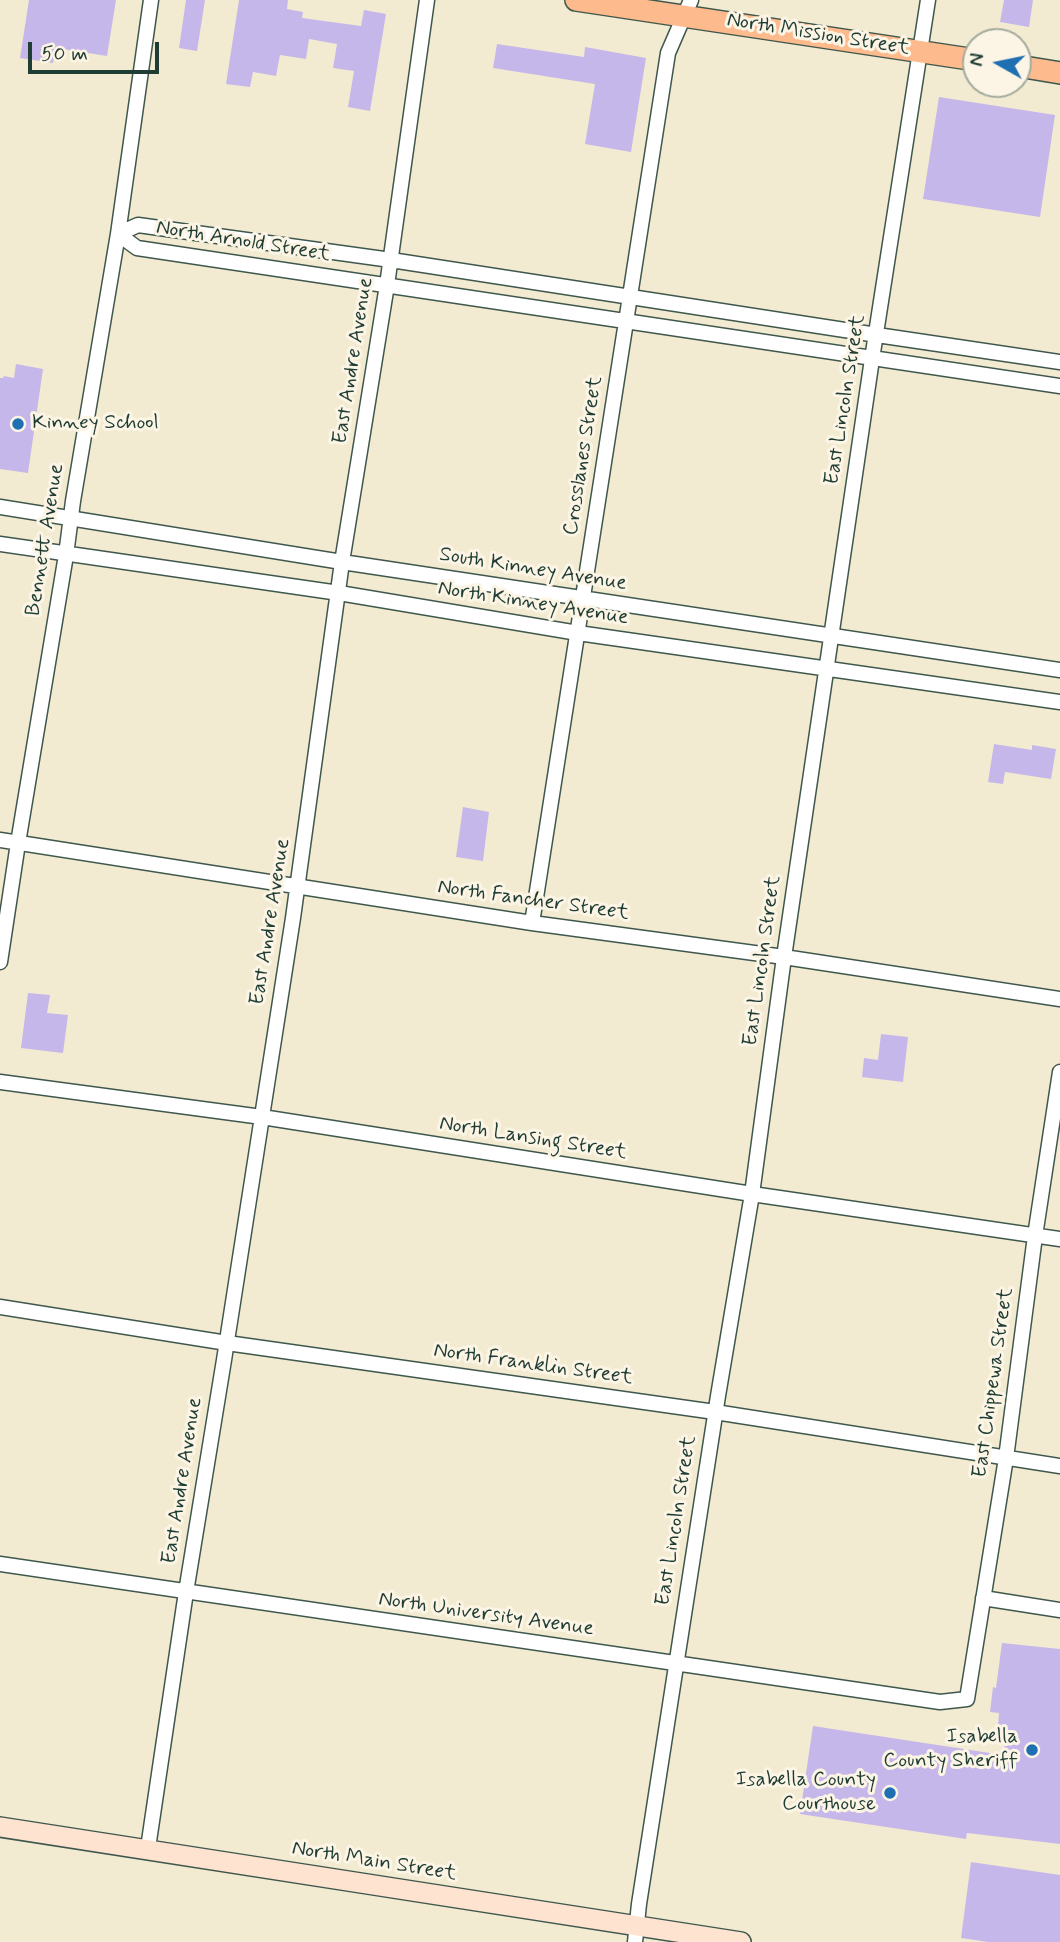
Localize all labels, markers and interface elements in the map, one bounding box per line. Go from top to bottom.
street label: North Mission Street [725,8,911,62]
scale bar [32,28,163,72]
north arrow [962,28,1032,98]
text: 50 m [41,40,88,68]
text: N [964,52,991,68]
street label: North Arnold Street [154,216,332,268]
street label: East Andre Avenue [328,276,380,446]
street label: East Lincoln Street [820,313,872,487]
street label: Crosslanes Street [559,375,609,537]
place label: Kinney School [32,411,159,437]
marker: Kinney School [10,416,26,432]
street label: Bennett Avenue [22,462,70,618]
street label: South Kinney Avenue [438,543,628,597]
street label: North Kinney Avenue [436,577,630,631]
street label: East Andre Avenue [245,837,297,1007]
street label: East Lincoln Street [739,874,787,1048]
street label: North Fancher Street [436,875,630,927]
street label: North Lansing Street [438,1112,628,1166]
street label: East Chippewa Street [968,1286,1020,1480]
street label: North Franklin Street [432,1339,634,1391]
street label: East Andre Avenue [157,1396,209,1566]
street label: East Lincoln Street [651,1434,703,1608]
street label: North University Avenue [377,1587,595,1643]
place label: Isabella County Sheriff [883,1725,1018,1775]
marker: Isabella County Sheriff [1024,1742,1040,1758]
place label: Isabella County Courthouse [736,1768,876,1818]
marker: Isabella County Courthouse [882,1785,898,1801]
street label: North Main Street [290,1837,458,1887]

